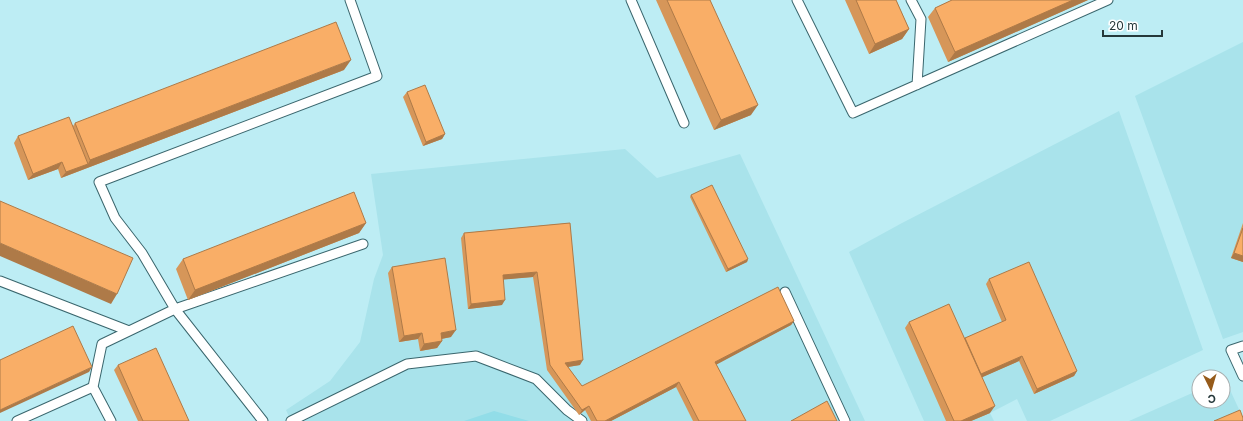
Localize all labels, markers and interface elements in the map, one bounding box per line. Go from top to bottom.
scale bar [1103,12,1162,38]
text: 20 m [1109,18,1138,33]
north arrow [1191,369,1231,409]
text: С [1207,392,1217,406]

